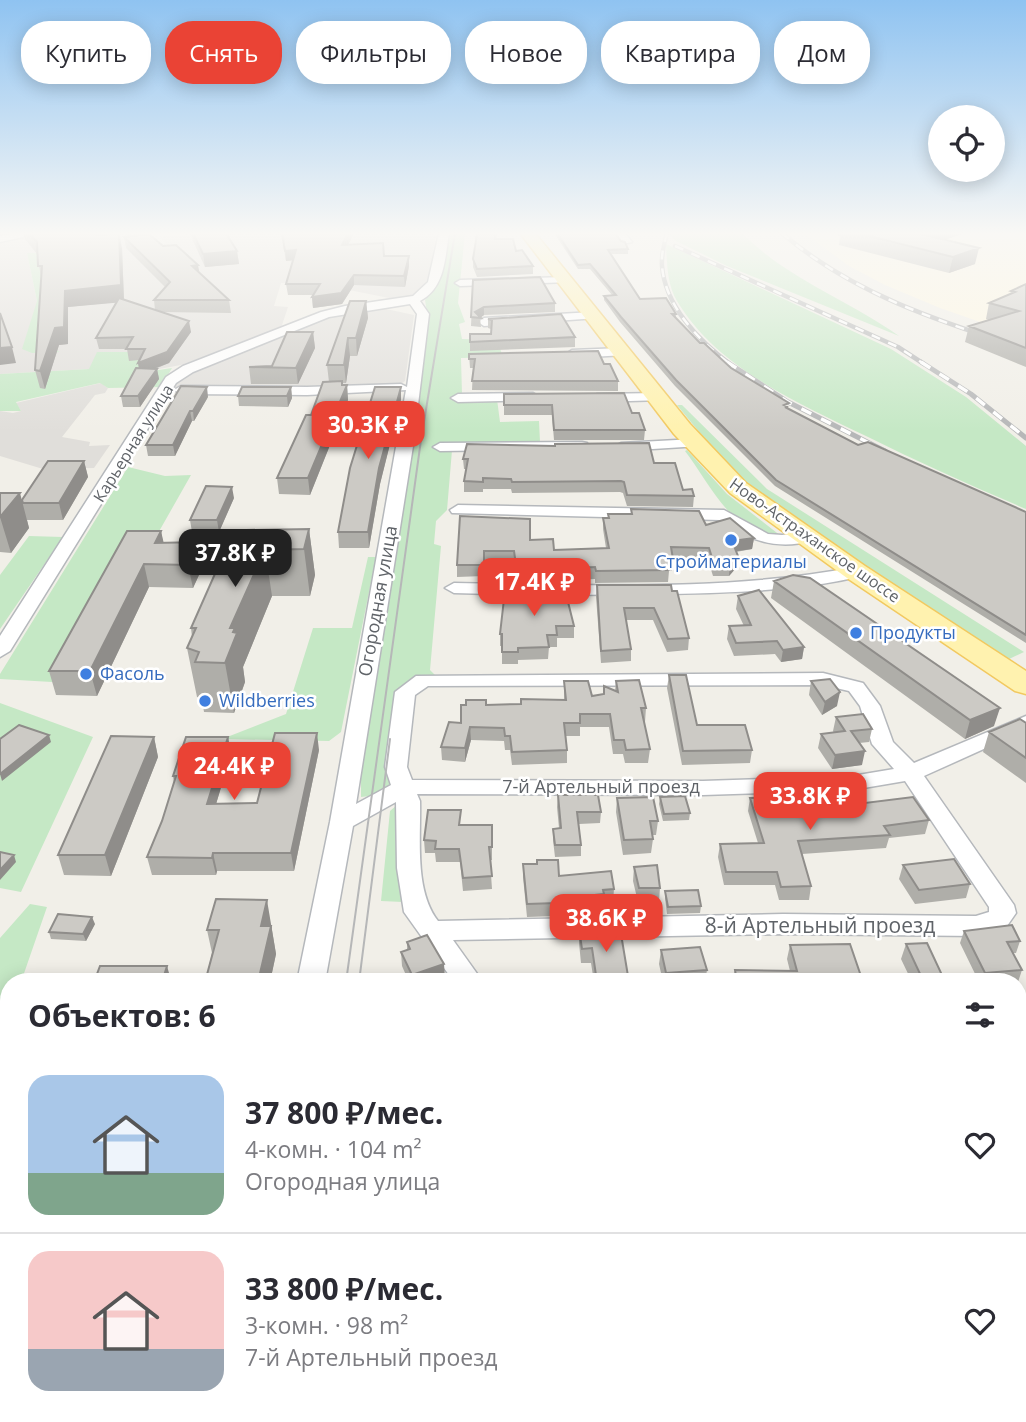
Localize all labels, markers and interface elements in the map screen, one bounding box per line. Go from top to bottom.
chip: Купить [21,21,151,84]
chip: Снять [165,21,282,84]
chip: Фильтры [296,21,451,84]
chip: Новое [465,21,587,84]
chip: Квартира [601,21,760,84]
chip: Дом [774,21,870,84]
map controls [928,105,1005,182]
button: locate [928,105,1005,182]
street label: Карьерная улица [88,380,178,506]
pin: 30.3K ₽ [303,402,433,461]
text: 30.3K ₽ [328,408,408,440]
street label: Ново-Астраханское шоссе [725,473,905,607]
street label: Огородная улица [352,523,402,678]
pin: 37.8K ₽ [170,530,300,589]
marker: Стройматериалы [723,532,739,548]
text: 37.8K ₽ [195,536,275,568]
place label: Стройматериалы [655,549,807,573]
pin: 17.4K ₽ [469,558,599,618]
text: 17.4K ₽ [494,565,574,597]
place label: Продукты [870,620,956,644]
marker: Продукты [848,625,864,641]
place label: Фасоль [100,661,165,685]
marker: Фасоль [78,666,94,682]
place label: Wildberries [219,688,315,712]
marker: Wildberries [197,693,213,709]
pin: 24.4K ₽ [169,742,299,802]
text: 24.4K ₽ [194,749,274,781]
pin: 33.8K ₽ [745,772,875,832]
street label: 7-й Артельный проезд [502,774,700,798]
text: 33.8K ₽ [770,779,850,811]
pin: 38.6K ₽ [541,894,671,954]
text: 38.6K ₽ [566,901,646,933]
street label: 8-й Артельный проезд [705,911,935,939]
text: Объектов: 6 [28,995,216,1036]
icon: filters [961,996,999,1034]
text: 37 800 ₽/мес. [245,1092,443,1133]
icon: home [84,1103,168,1187]
icon: heart [961,1126,999,1164]
text: 4-комн. · 104 m² [245,1133,421,1165]
text: Огородная улица [245,1165,440,1197]
text: 33 800 ₽/мес. [245,1268,443,1309]
icon: home [84,1279,168,1363]
icon: heart [961,1302,999,1340]
text: 3-комн. · 98 m² [245,1309,408,1341]
text: 7-й Артельный проезд [245,1341,497,1373]

